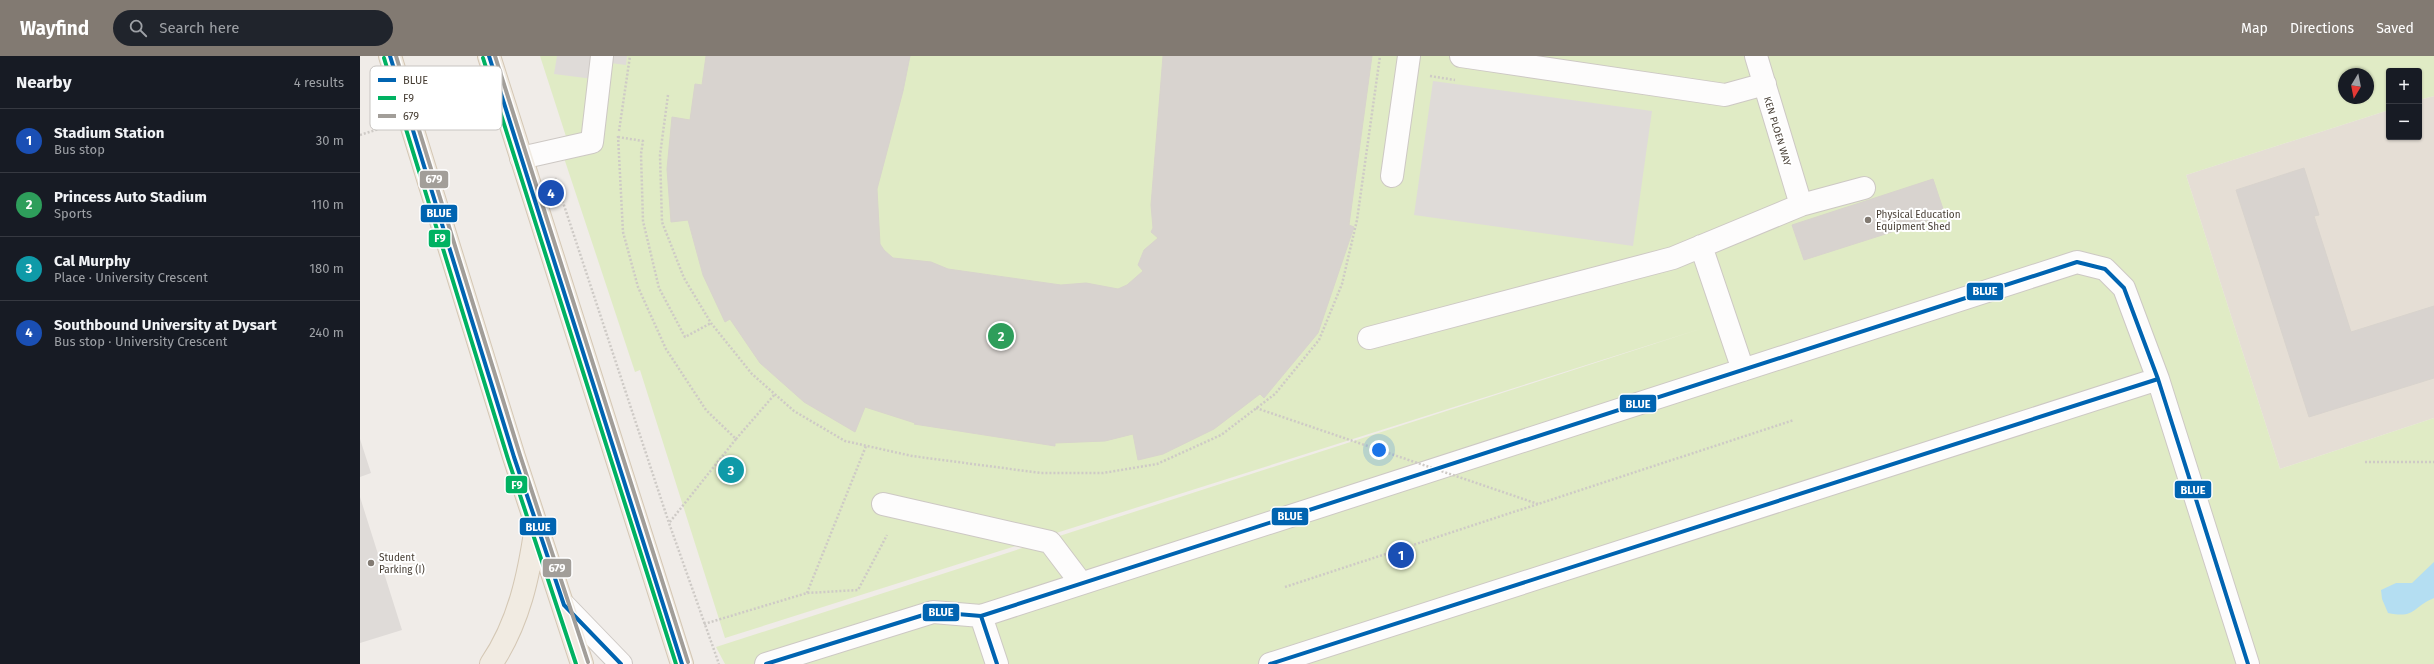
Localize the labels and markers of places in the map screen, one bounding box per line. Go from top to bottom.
pin: 4 [538,178,564,208]
place label: Physical Education Equipment Shed [1876,209,1961,233]
marker: Physical Education Equipment Shed [1863,215,1873,225]
pin: 2 [988,321,1014,351]
pin: 3 [718,455,744,485]
pin: 1 [1388,540,1414,570]
place label: Student Parking (I) [379,552,425,576]
marker: Student Parking (I) [366,558,376,568]

